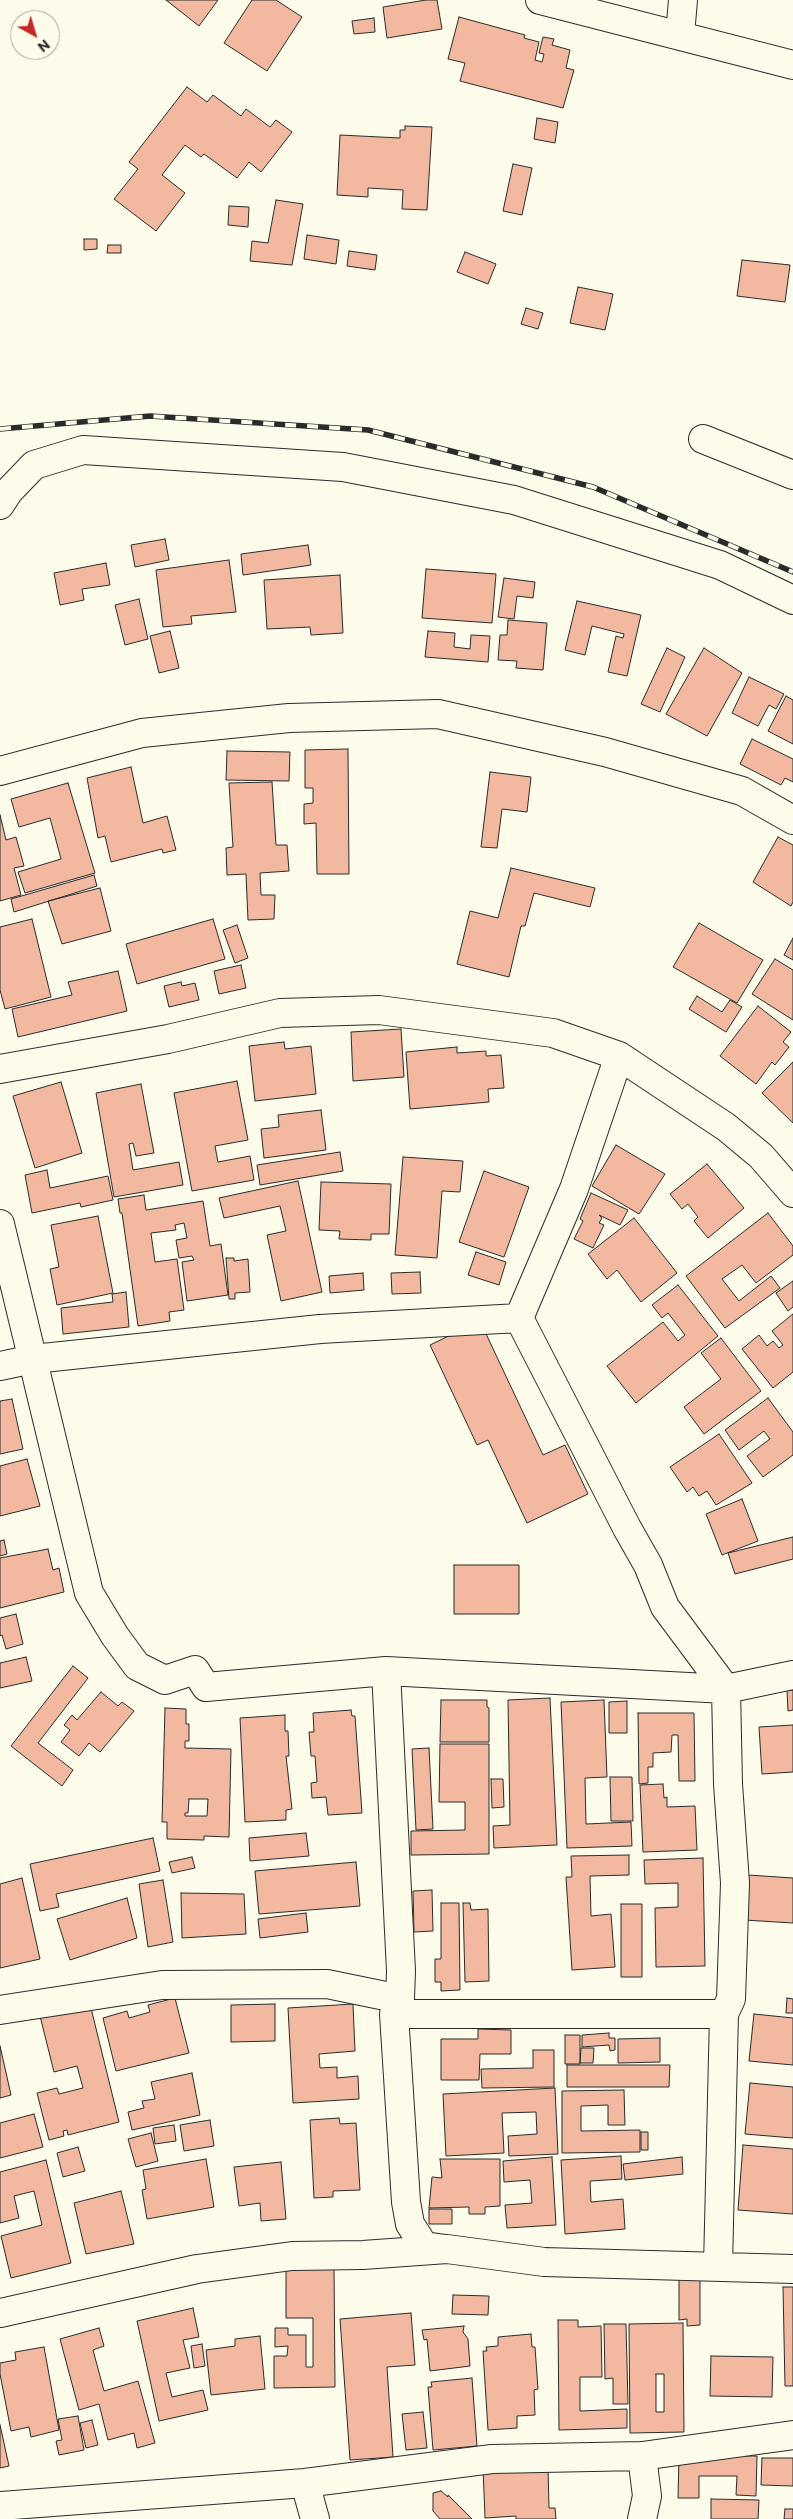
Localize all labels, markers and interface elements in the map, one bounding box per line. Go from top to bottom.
north arrow [10,10,60,60]
text: N [35,36,54,56]

